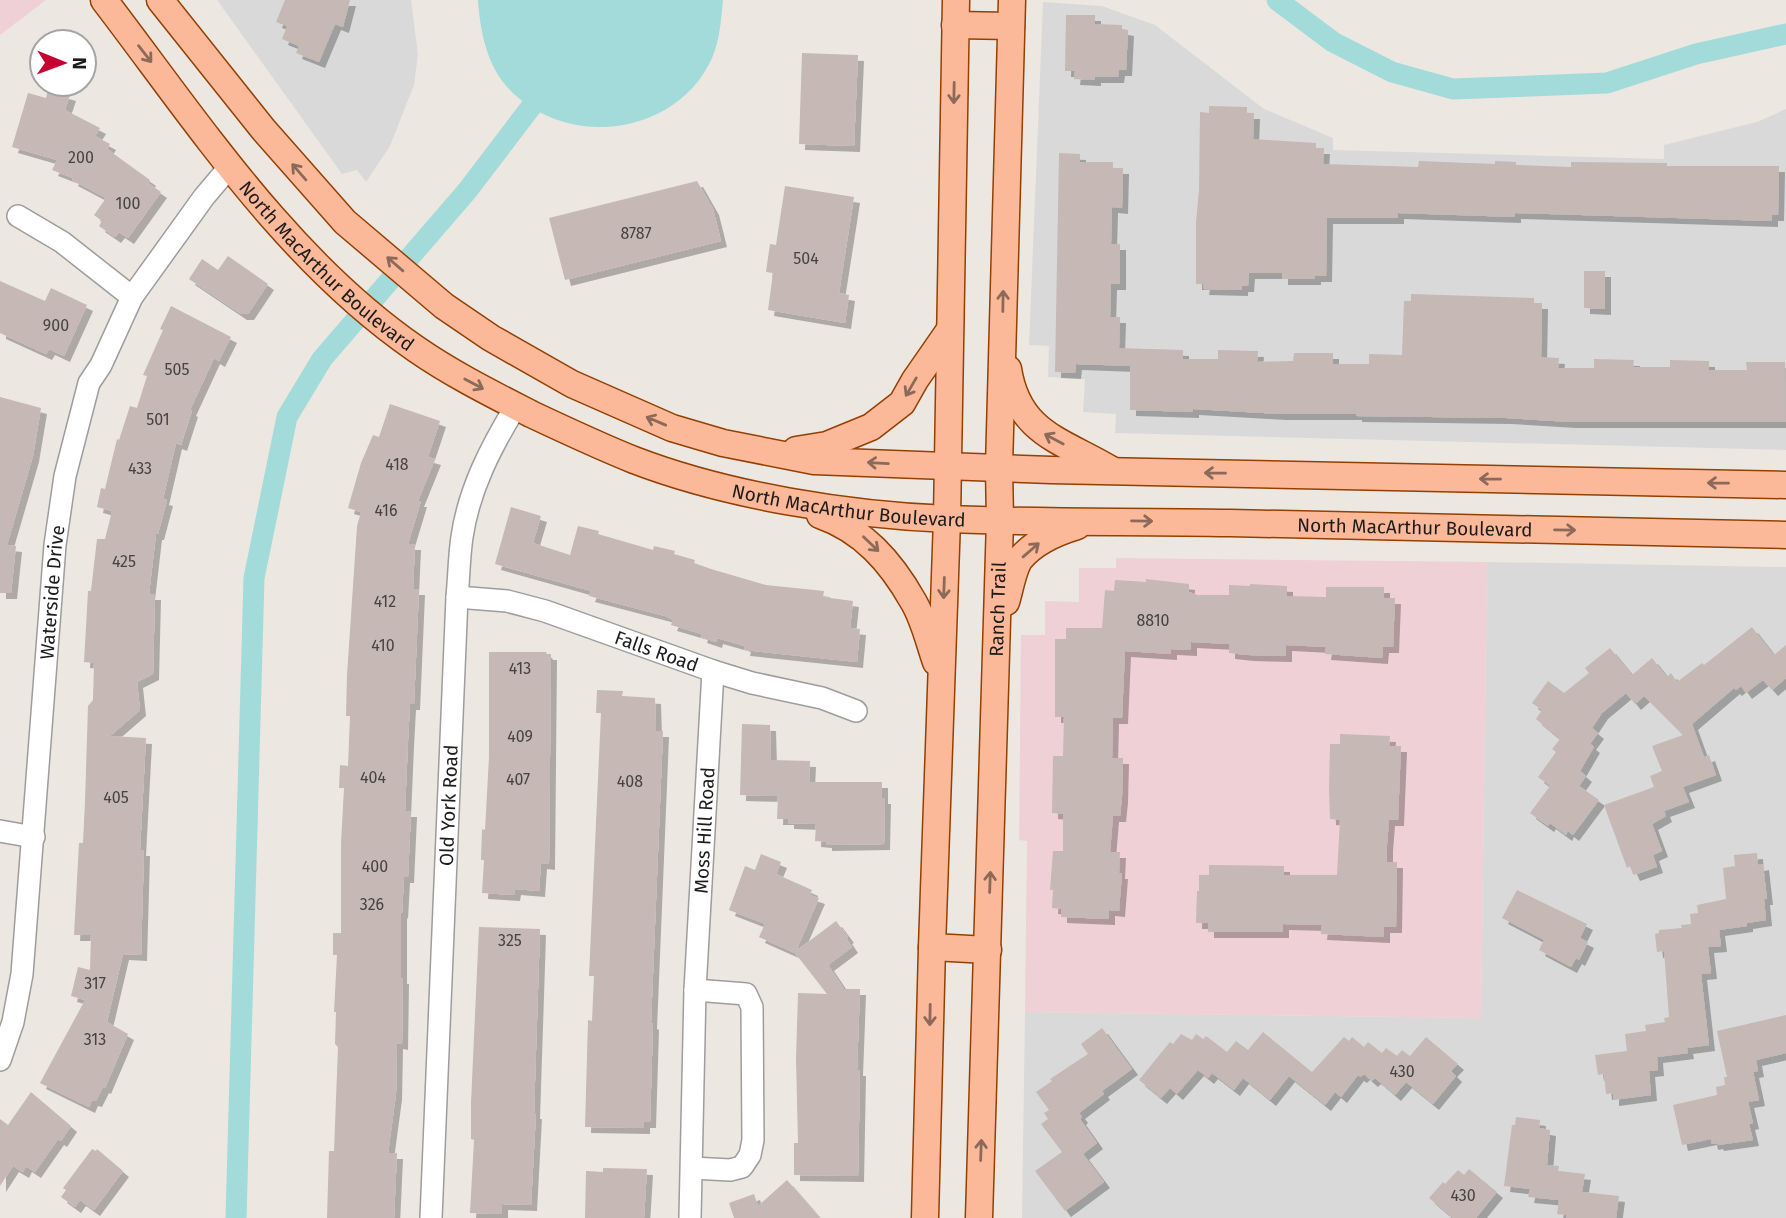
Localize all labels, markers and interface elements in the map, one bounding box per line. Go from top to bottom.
north arrow [28,28,98,98]
one-way arrow [138,44,153,63]
text: N [68,57,91,70]
one-way arrow [947,81,961,104]
house number: 200 [68,148,94,167]
one-way arrow [291,163,307,181]
street label: North MacArthur Boulevard [234,176,419,356]
house number: 100 [116,194,140,213]
house number: 8787 [620,224,652,243]
house number: 504 [793,249,819,268]
one-way arrow [386,256,404,272]
one-way arrow [997,289,1010,312]
house number: 900 [43,316,69,335]
house number: 505 [165,360,189,379]
one-way arrow [904,376,917,397]
one-way arrow [463,378,484,391]
house number: 501 [146,410,170,429]
one-way arrow [646,414,667,427]
one-way arrow [1045,432,1065,446]
house number: 418 [385,455,409,474]
one-way arrow [867,457,890,470]
house number: 433 [128,459,152,478]
one-way arrow [1204,466,1227,480]
one-way arrow [1479,472,1502,485]
one-way arrow [1707,476,1730,490]
street label: North MacArthur Boulevard [730,479,966,532]
house number: 416 [374,501,398,520]
street label: North MacArthur Boulevard [1297,513,1533,542]
one-way arrow [1130,514,1153,528]
street label: Waterside Drive [35,523,70,660]
one-way arrow [1554,523,1577,537]
one-way arrow [862,536,879,553]
one-way arrow [1022,542,1040,558]
house number: 425 [112,552,136,571]
street label: Ranch Trail [985,561,1011,657]
one-way arrow [938,576,951,599]
house number: 412 [374,592,396,611]
house number: 8810 [1136,611,1170,630]
street label: Falls Road [612,626,701,677]
house number: 410 [371,636,395,655]
house number: 413 [509,659,531,678]
house number: 409 [507,727,533,746]
street label: Old York Road [435,744,463,867]
street label: Moss Hill Road [689,766,720,894]
house number: 404 [360,768,386,787]
house number: 407 [506,770,530,789]
house number: 408 [617,772,643,791]
house number: 405 [103,788,129,807]
house number: 400 [362,857,388,876]
one-way arrow [983,871,996,894]
house number: 326 [360,895,384,914]
house number: 325 [498,931,522,950]
house number: 317 [84,974,106,993]
one-way arrow [923,1003,937,1026]
house number: 313 [84,1030,106,1049]
house number: 430 [1389,1062,1415,1081]
one-way arrow [975,1139,988,1162]
house number: 430 [1450,1186,1476,1205]

